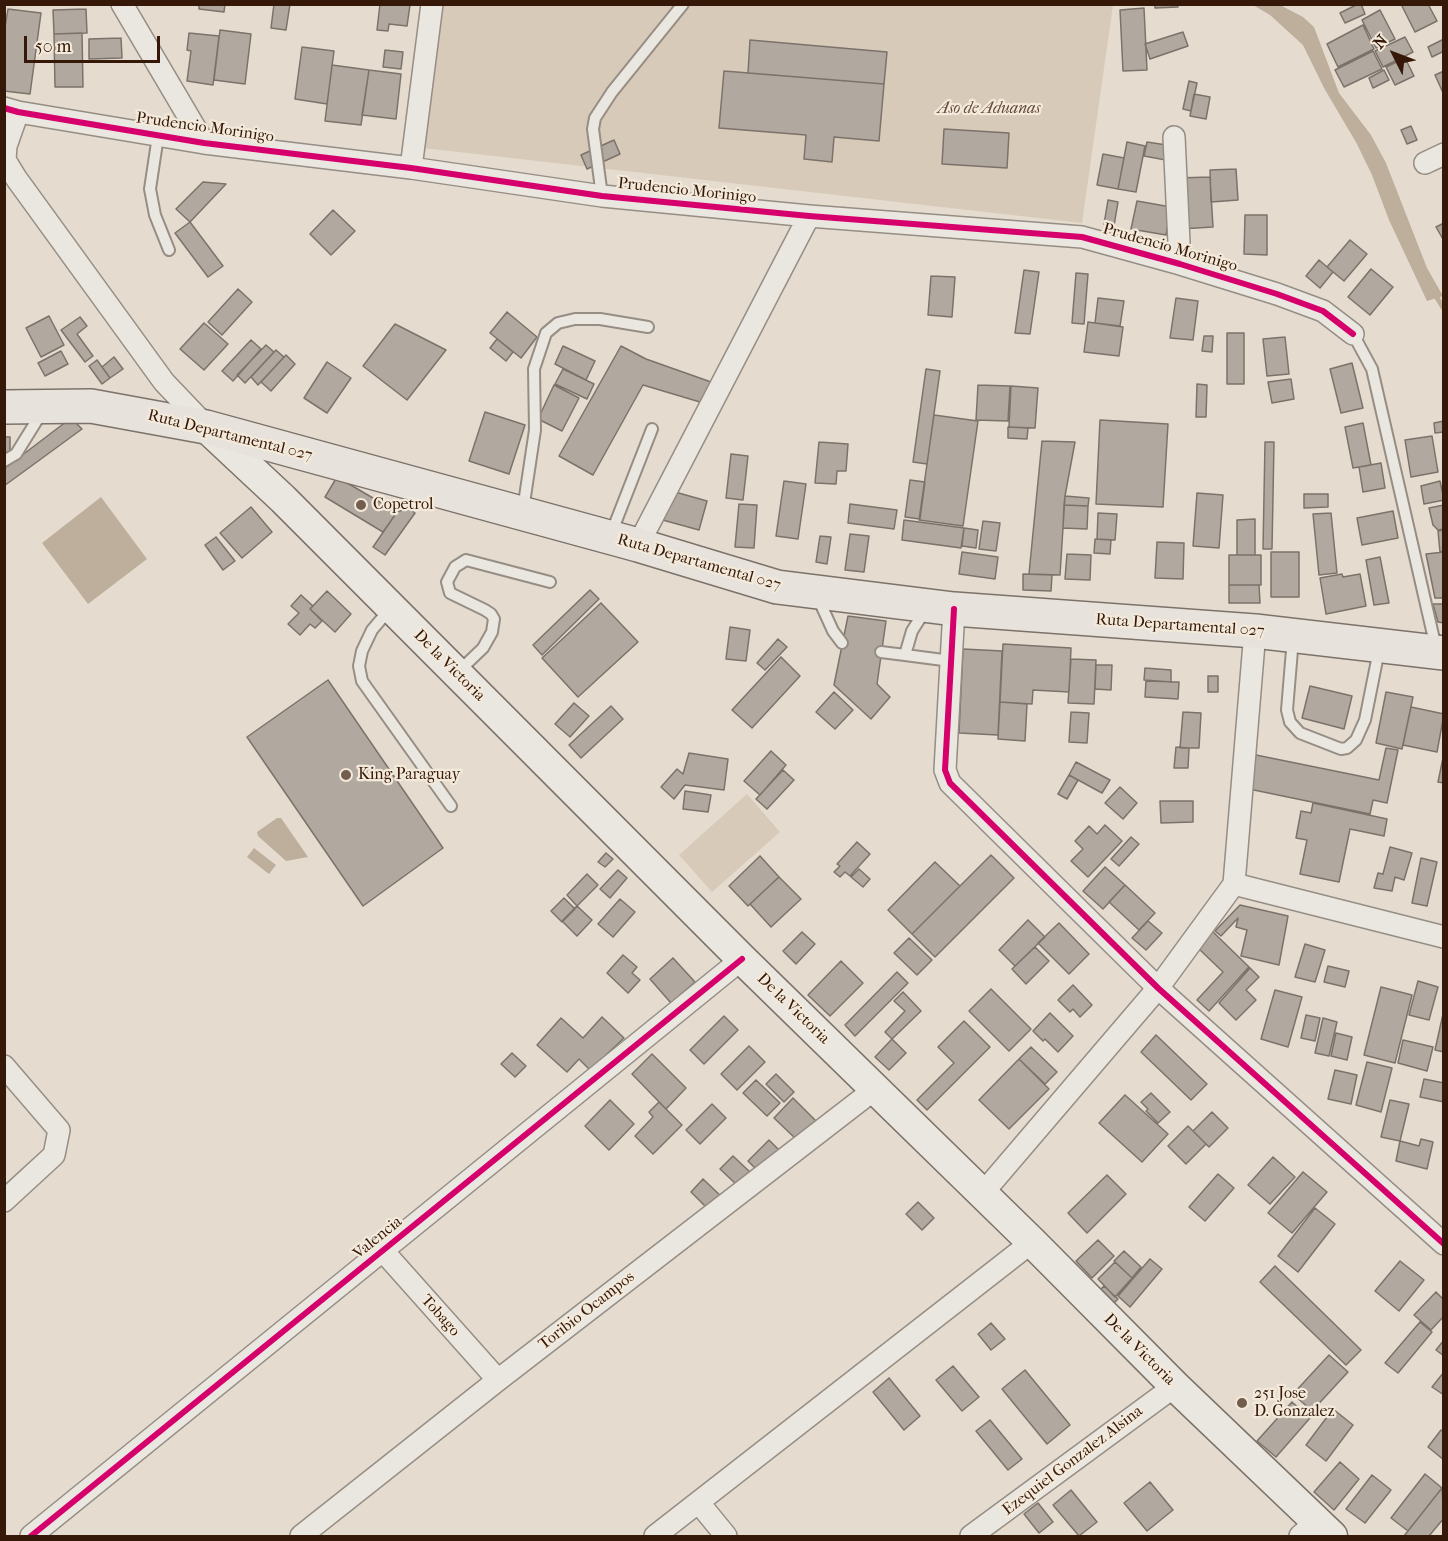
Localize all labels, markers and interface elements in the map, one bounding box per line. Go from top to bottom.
scale bar [27,24,164,62]
north arrow [1364,24,1424,84]
text: N [1369,31,1391,52]
text: 50 m [35,36,71,57]
park label: Aso de Aduanas [938,99,1040,119]
street label: Prudencio Morinigo [135,109,275,147]
street label: Prudencio Morinigo [617,174,757,208]
street label: Prudencio Morinigo [1101,220,1239,276]
street label: Ruta Departamental 027 [146,406,314,466]
place label: Copetrol [373,495,433,515]
marker: Copetrol [354,498,368,512]
street label: Ruta Departamental 027 [615,530,783,596]
street label: Ruta Departamental 027 [1095,611,1265,641]
street label: De la Victoria [409,626,489,706]
place label: King Paraguay [358,765,460,785]
marker: King Paraguay [339,768,353,782]
street label: De la Victoria [753,970,833,1048]
street label: Valencia [350,1212,406,1264]
street label: Toribio Ocampos [535,1268,639,1354]
street label: Tobago [416,1291,464,1341]
street label: De la Victoria [1099,1310,1179,1390]
place label: 251 Jose D. Gonzalez [1254,1384,1335,1422]
marker: 251 Jose D. Gonzalez [1235,1396,1249,1410]
street label: Ezequiel Gonzalez Alsina [999,1402,1147,1520]

